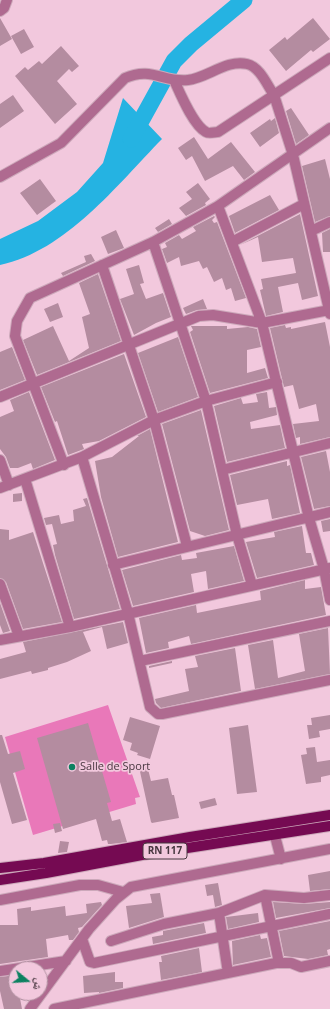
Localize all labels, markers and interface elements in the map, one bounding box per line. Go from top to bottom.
place label: Salle de Sport [80,760,150,774]
marker: Salle de Sport [67,762,77,772]
road number: RN 117 [143,843,187,859]
north arrow [8,961,48,1001]
text: ش [30,977,48,992]

